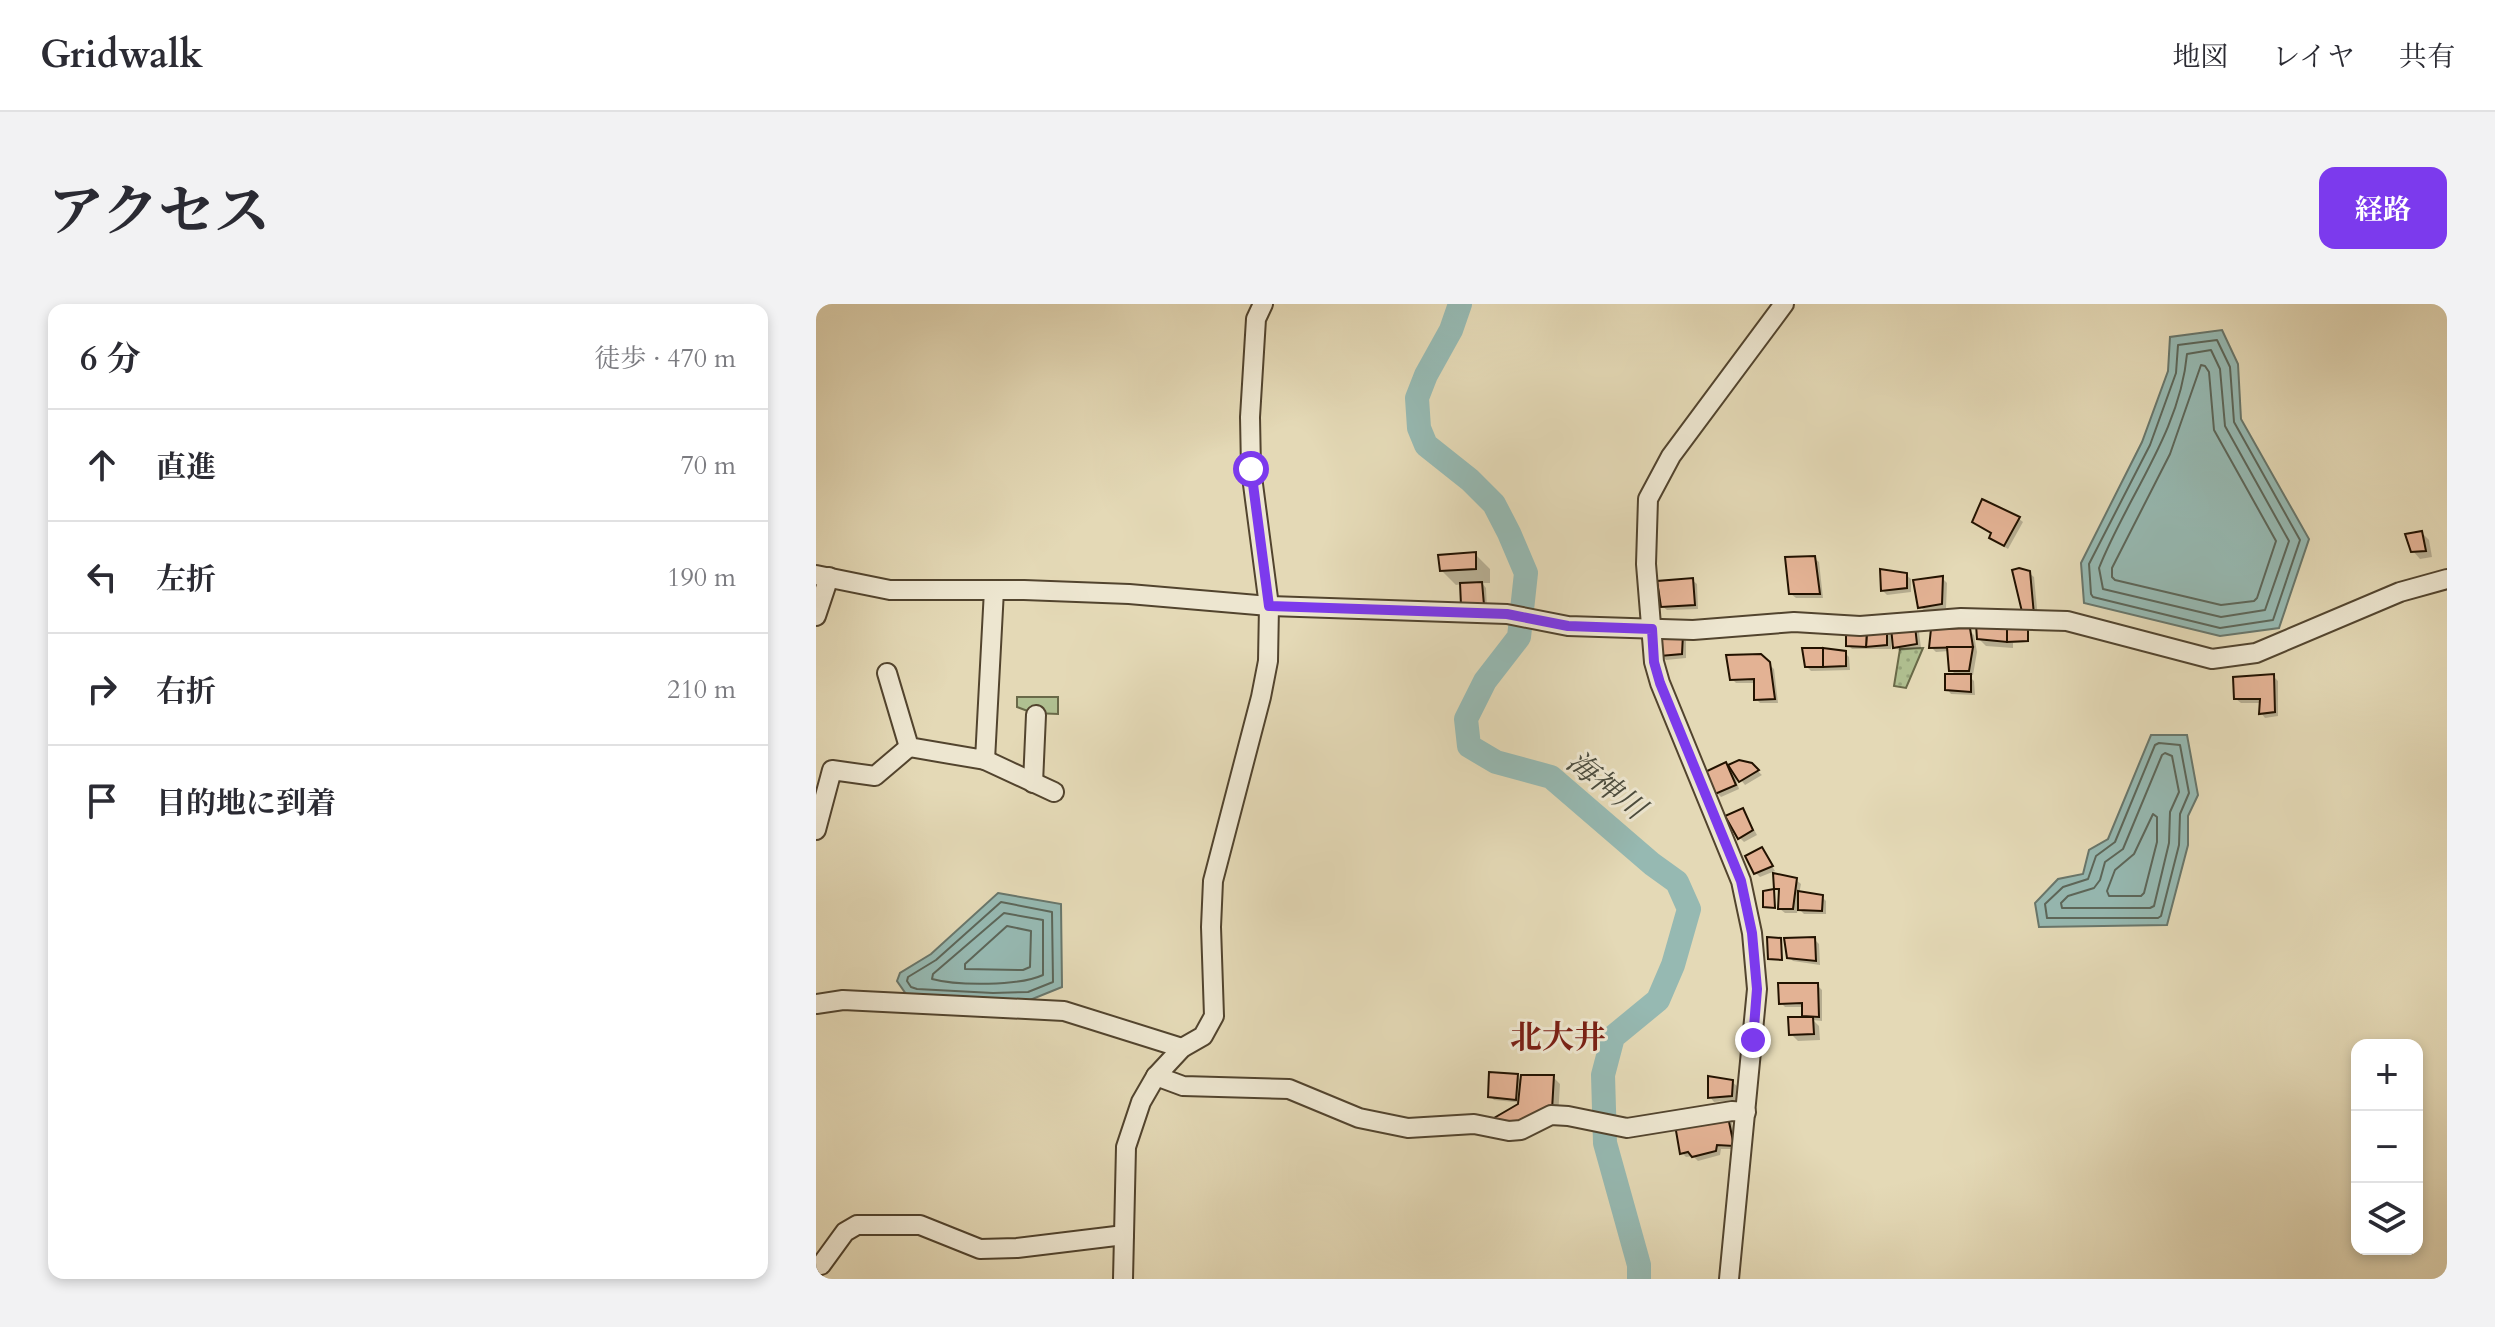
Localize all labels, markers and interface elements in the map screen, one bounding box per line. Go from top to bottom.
text: Gridwalk [40,29,203,81]
text: 地図 [2172,38,2228,76]
text: レイヤ [2272,38,2355,76]
text: 共有 [2399,38,2455,76]
button: 経路 [2319,167,2447,249]
text: アクセス [48,175,270,250]
text: 6 分 [80,336,141,382]
text: 徒歩 · 470 m [595,341,736,376]
icon: ahead [80,443,124,487]
text: 直進 [156,447,216,488]
text: 70 m [680,448,736,483]
route start [1233,451,1269,487]
icon: left [80,555,124,599]
text: 左折 [156,559,216,600]
text: 190 m [667,560,736,595]
icon: right [80,667,124,711]
text: 右折 [156,671,216,712]
text: 210 m [667,672,736,707]
water label: 海神川 [1558,742,1656,831]
icon: arrive [80,779,124,823]
text: 目的地に到着 [156,783,336,824]
district label: 北大井 [1510,1016,1606,1060]
route end [1735,1022,1771,1058]
map controls [2351,1039,2423,1255]
button: + [2351,1039,2423,1111]
button: − [2351,1111,2423,1183]
button: layers [2351,1183,2423,1255]

